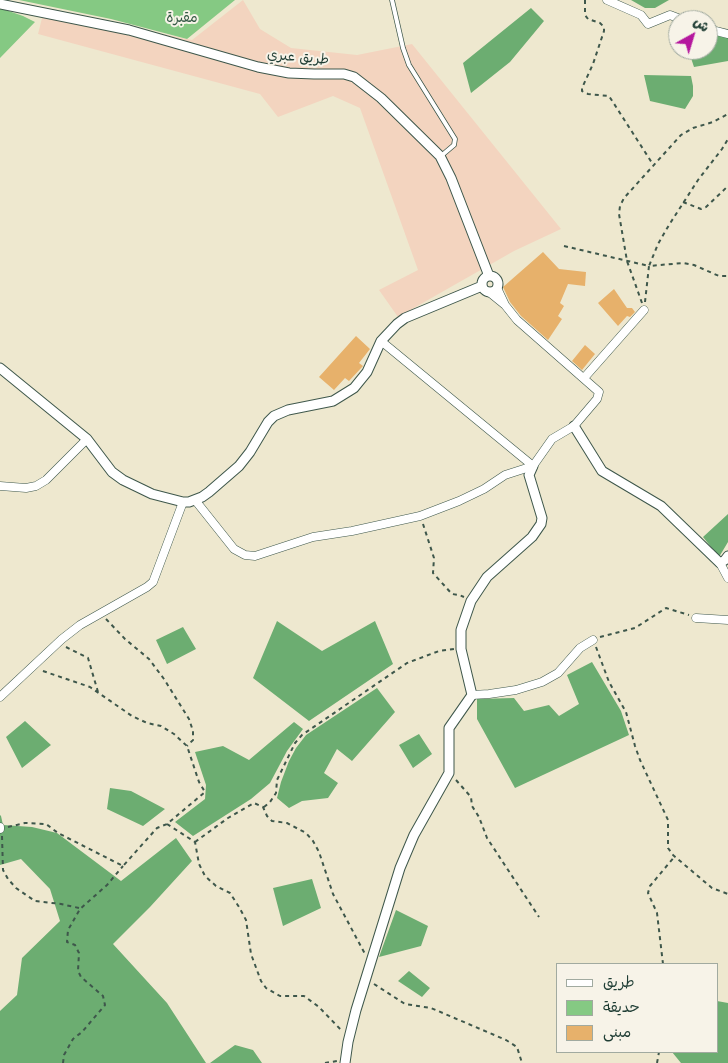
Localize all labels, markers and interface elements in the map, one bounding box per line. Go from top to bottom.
park label: مقبرة [166,10,198,26]
north arrow [668,10,718,60]
text: ش [690,12,714,36]
street label: طريق عبري [266,46,330,68]
legend [556,963,718,1053]
text: طريق [603,971,635,991]
text: حديقة [603,996,640,1016]
text: مبنى [603,1021,631,1041]

